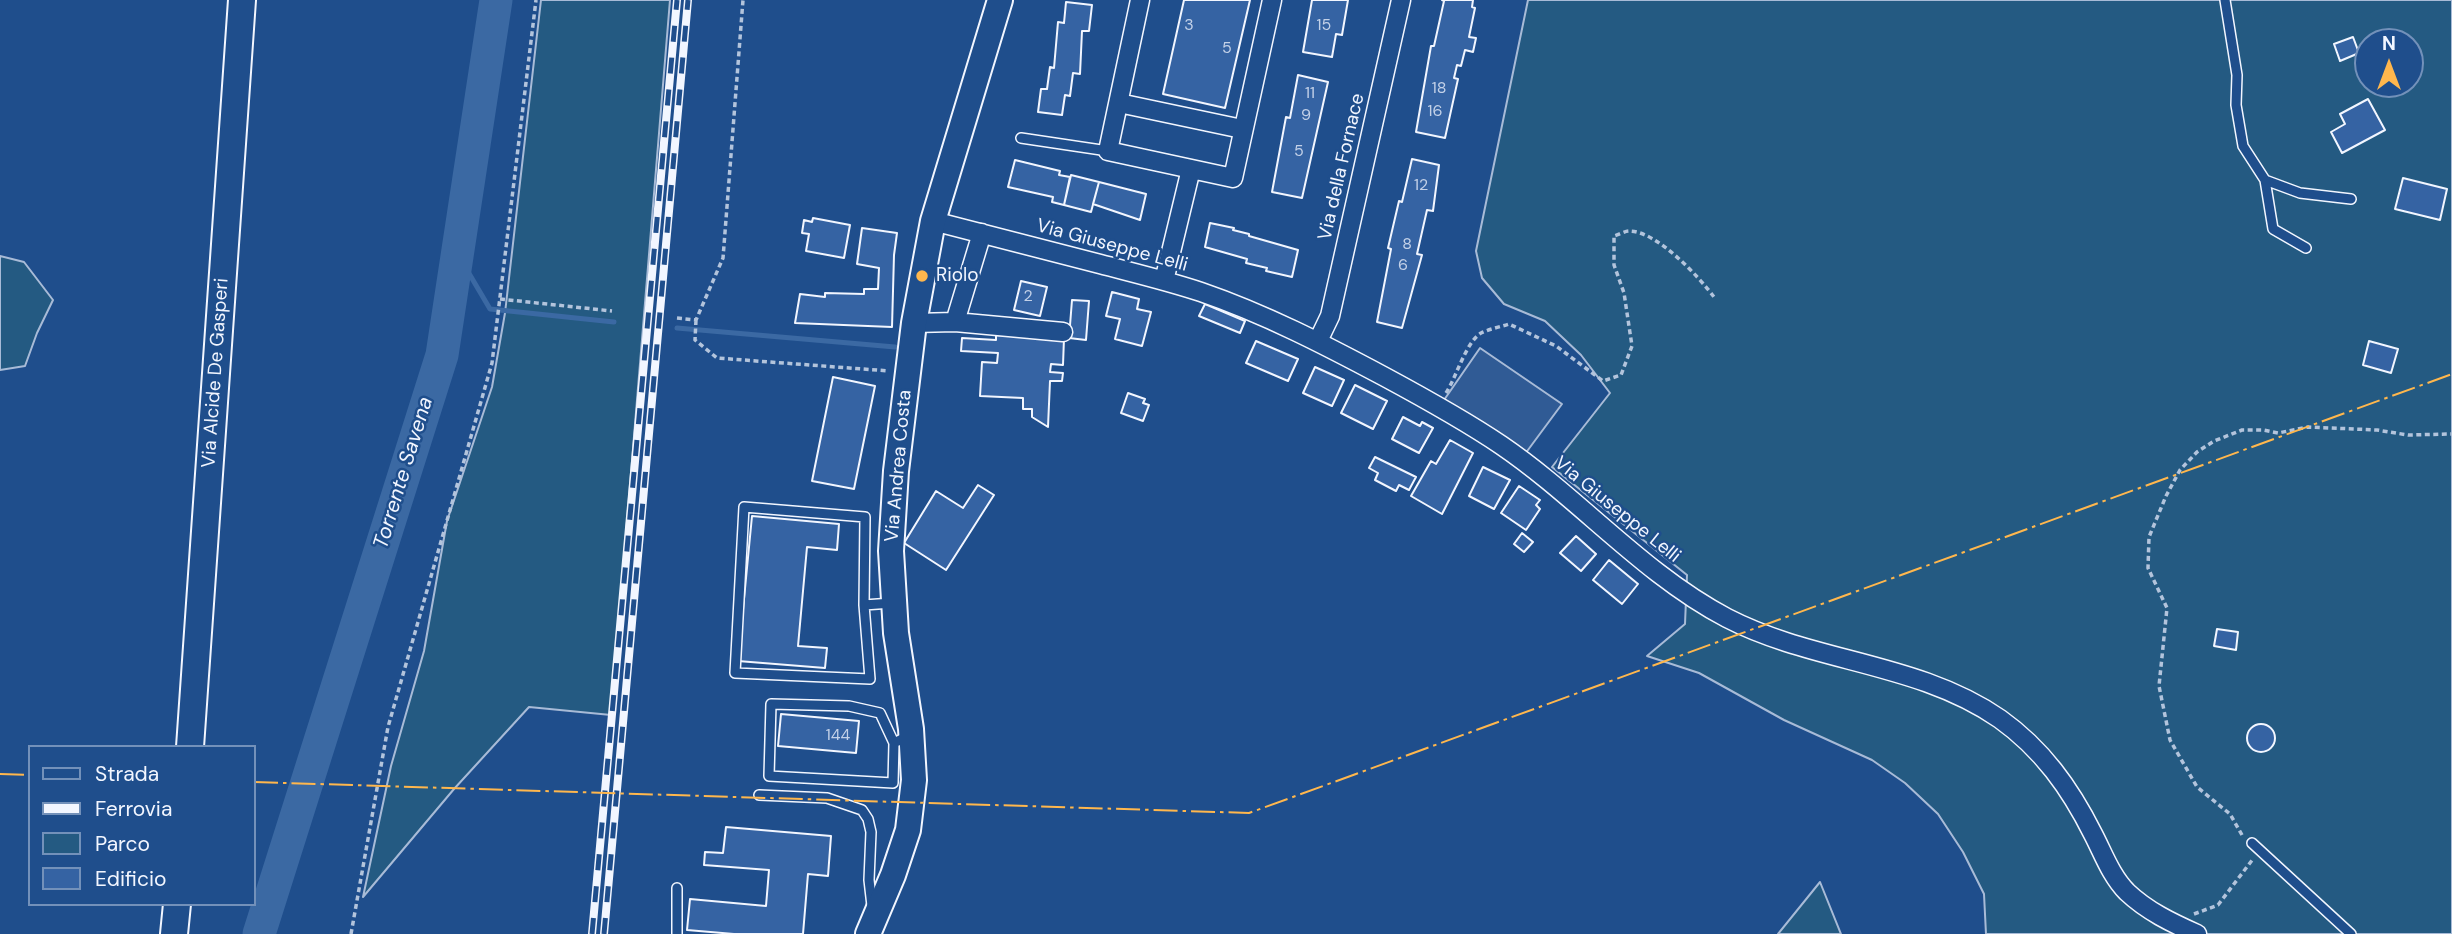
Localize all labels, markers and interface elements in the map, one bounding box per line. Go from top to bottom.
house number: 3 [1184,16,1194,36]
house number: 15 [1317,16,1331,36]
north arrow [2354,28,2424,98]
text: N [2382,31,2396,56]
house number: 5 [1222,39,1232,59]
house number: 18 [1432,79,1446,99]
house number: 11 [1305,84,1315,104]
street label: Via della Fornace [1314,91,1370,243]
house number: 16 [1427,102,1443,122]
house number: 9 [1301,106,1311,126]
house number: 5 [1294,142,1304,162]
house number: 12 [1414,176,1428,196]
street label: Via Giuseppe Lelli [1034,215,1190,277]
house number: 8 [1402,235,1412,255]
house number: 6 [1398,256,1408,276]
place label: Riolo [936,265,979,287]
marker: Riolo [914,268,930,284]
street label: Via Alcide De Gasperi [198,277,234,469]
house number: 2 [1023,287,1033,307]
street label: Via Andrea Costa [881,389,917,543]
water label: Torrente Savena [369,394,439,552]
street label: Via Giuseppe Lelli [1549,452,1685,568]
house number: 144 [826,726,850,746]
legend [28,745,256,906]
text: Strada [95,760,159,788]
text: Ferrovia [95,795,172,823]
text: Parco [95,830,150,858]
text: Edificio [95,865,166,893]

